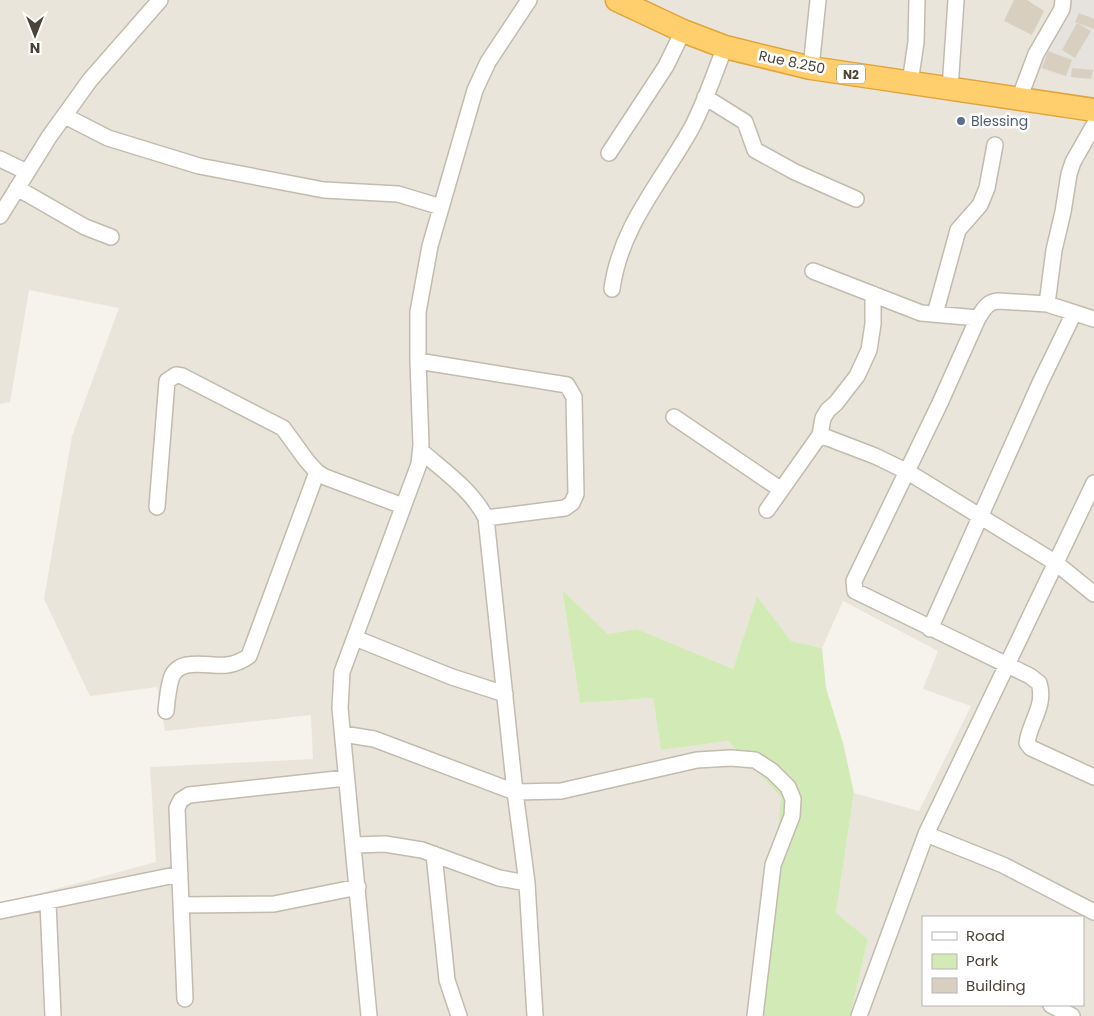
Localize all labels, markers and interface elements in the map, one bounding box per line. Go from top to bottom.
north arrow [10,10,60,60]
text: N [30,38,40,58]
street label: Rue 8.250 [757,45,827,79]
road number: N2 [837,64,865,84]
place label: Blessing [971,111,1028,131]
marker: Blessing [955,115,967,127]
legend [922,916,1084,1006]
text: Road [966,925,1005,946]
text: Park [966,950,998,971]
text: Building [966,975,1026,996]

